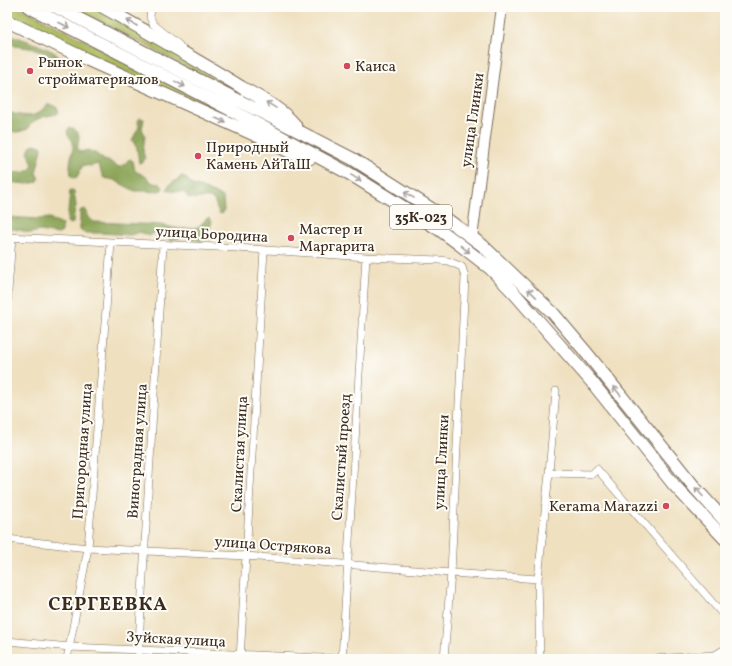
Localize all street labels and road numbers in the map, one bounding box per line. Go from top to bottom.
street label: улица Глинки [456,71,491,169]
road number: 35К-023 [390,205,452,229]
street label: улица Бородина [155,222,269,249]
street label: Пригородная улица [68,382,99,520]
street label: Виноградная улица [123,383,154,519]
street label: Скалистый проезд [328,393,357,521]
street label: Скалистая улица [227,395,254,513]
street label: улица Глинки [430,414,455,510]
street label: улица Острякова [214,532,332,561]
street label: Зуйская улица [125,627,226,654]

